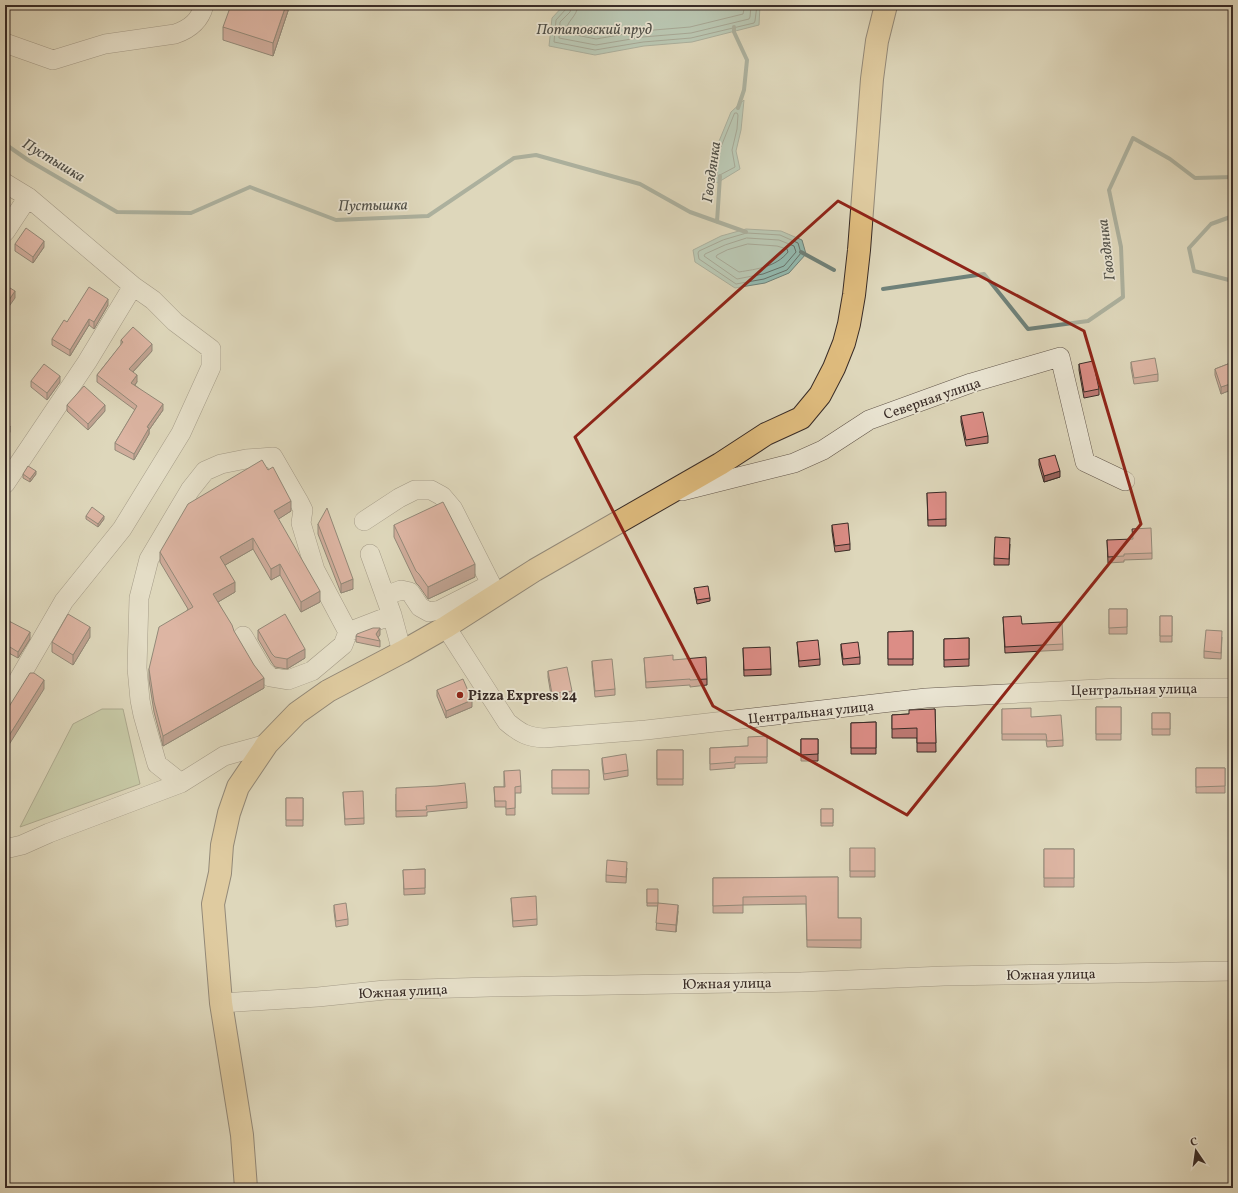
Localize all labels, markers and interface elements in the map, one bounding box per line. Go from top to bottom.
water label: Потаповский пруд [536,20,652,41]
water label: Пустышка [18,134,88,188]
water label: Гвоздянка [698,140,727,204]
water label: Пустышка [338,195,408,218]
water label: Гвоздянка [1093,218,1122,282]
street label: Северная улица [881,374,984,425]
street label: Центральная улица [1071,680,1198,701]
place label: Pizza Express 24 [468,687,578,706]
marker: Pizza Express 24 [455,690,465,700]
street label: Центральная улица [747,697,875,730]
street label: Южная улица [1006,965,1096,986]
street label: Южная улица [682,974,772,995]
street label: Южная улица [358,981,448,1004]
north arrow [1176,1131,1216,1171]
text: С [1189,1135,1199,1151]

